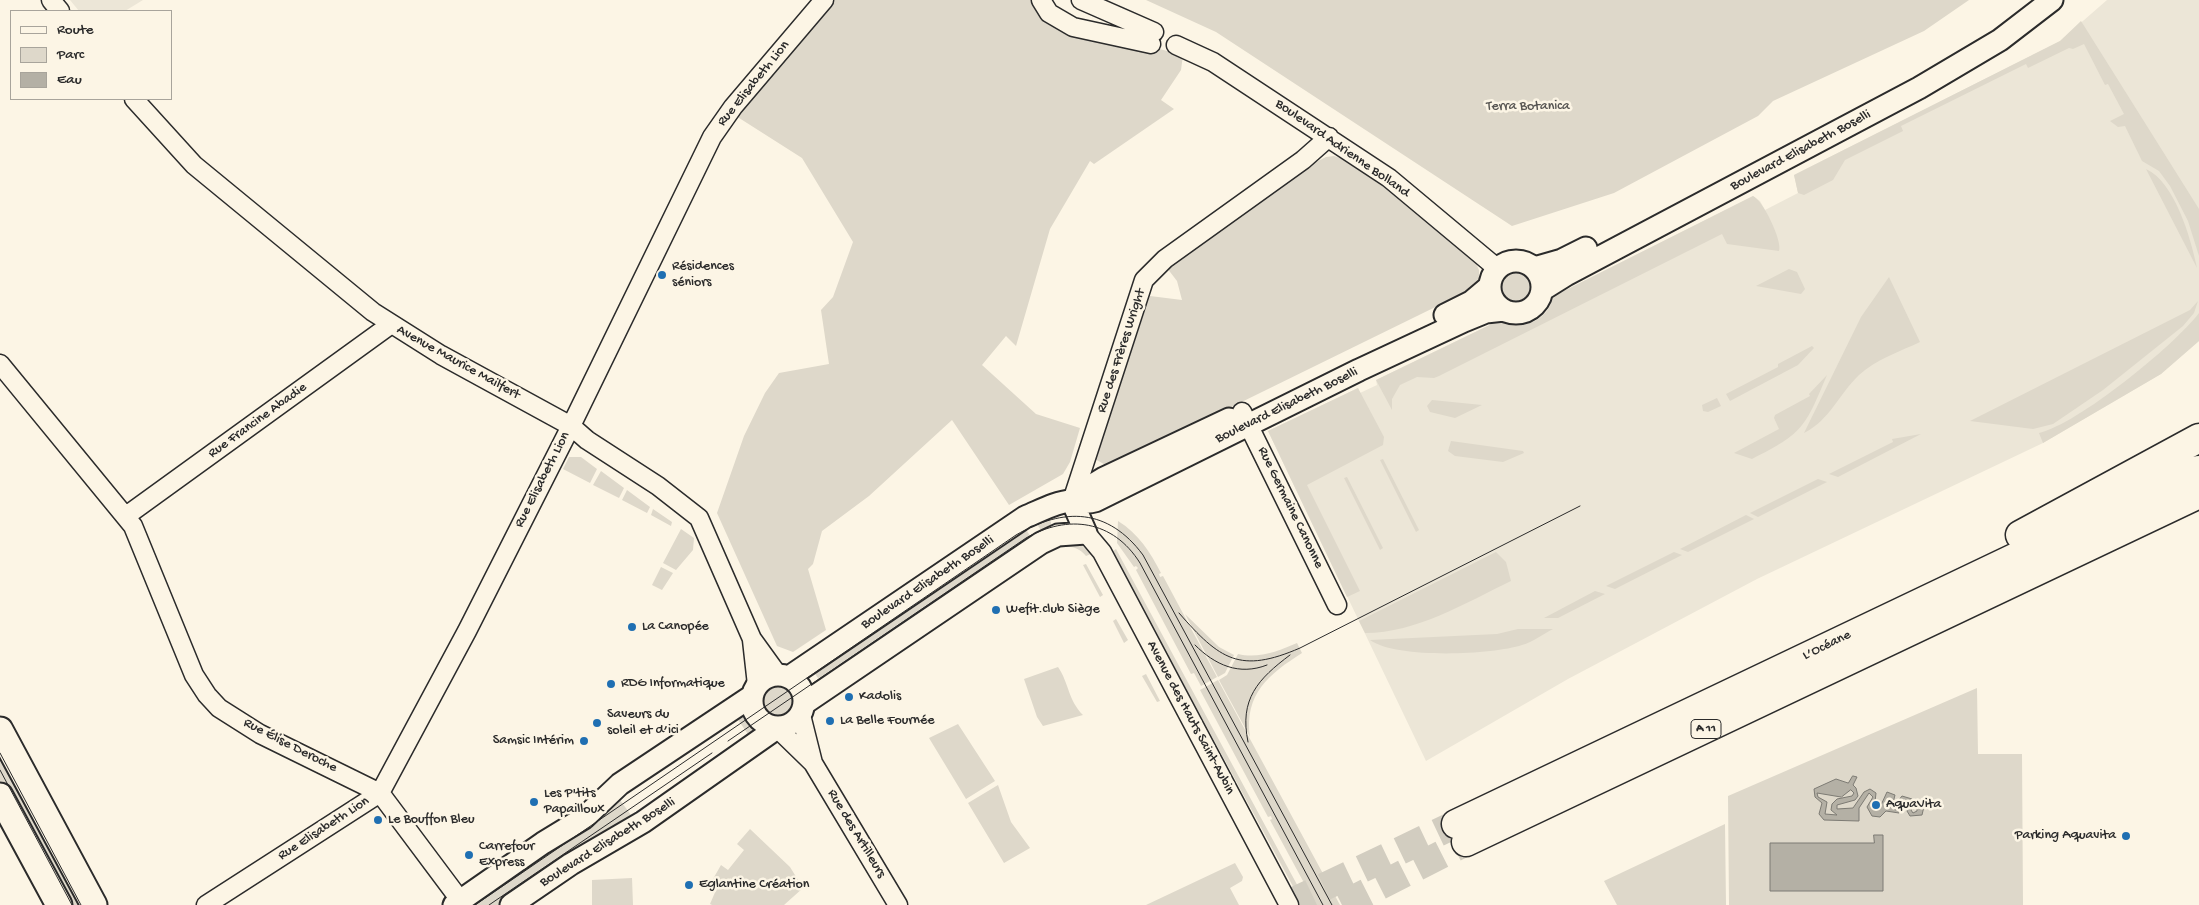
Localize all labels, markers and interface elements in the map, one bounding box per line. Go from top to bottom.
legend [10,10,172,100]
text: Route [57,21,94,39]
street label: Rue Elisabeth Lion [714,38,794,130]
text: Parc [57,46,84,64]
text: Eau [57,71,82,89]
street label: Boulevard Adrienne Bolland [1271,96,1413,202]
park label: Terra Botanica [1486,99,1570,115]
street label: Boulevard Elisabeth Boselli [1728,107,1874,195]
place label: Résidences séniors [672,259,734,292]
marker: Résidences séniors [656,269,668,281]
street label: Rue des Frères Wright [1094,287,1150,415]
street label: Avenue Maurice Mailfert [393,322,523,404]
street label: Boulevard Elisabeth Boselli [1213,364,1361,448]
street label: Rue Francine Abadie [205,380,311,462]
street label: Rue Elisabeth Lion [512,429,574,531]
street label: Rue Germaine Canonne [1253,444,1327,572]
street label: Boulevard Elisabeth Boselli [858,532,998,634]
place label: Wefit.club Siège [1006,602,1100,618]
marker: Wefit.club Siège [990,604,1002,616]
place label: La Canopée [642,619,709,635]
marker: La Canopée [626,621,638,633]
street label: L’Océane [1800,627,1854,665]
street label: Avenue des Hauts Saint-Aubin [1142,638,1238,798]
place label: RDG Informatique [621,676,725,692]
marker: RDG Informatique [605,678,617,690]
place label: Kadolis [859,689,901,705]
marker: Kadolis [843,691,855,703]
place label: Saveurs du soleil et d’ici [607,707,679,740]
place label: La Belle Fournée [840,713,934,729]
street label: Rue Élise Deroche [240,715,340,777]
marker: La Belle Fournée [824,715,836,727]
marker: Saveurs du soleil et d’ici [591,717,603,729]
road number: A 11 [1691,720,1721,739]
place label: Samsic Intérim [493,733,574,749]
marker: Samsic Intérim [578,735,590,747]
place label: Les P'tits Papailloux [544,786,605,819]
street label: Rue des Artilleurs [823,787,889,881]
street label: Rue Elisabeth Lion [275,793,373,865]
street label: Boulevard Elisabeth Boselli [537,794,679,892]
marker: Les P'tits Papailloux [528,796,540,808]
place label: AquaVita [1886,797,1941,813]
marker: AquaVita [1870,799,1882,811]
place label: Le Bouffon Bleu [388,812,475,828]
marker: Le Bouffon Bleu [372,814,384,826]
place label: Parking Aquavita [2015,828,2116,844]
marker: Parking Aquavita [2120,830,2132,842]
place label: Carrefour Express [479,839,535,872]
marker: Carrefour Express [463,849,475,861]
place label: Eglantine Création [699,877,809,893]
marker: Eglantine Création [683,879,695,891]

